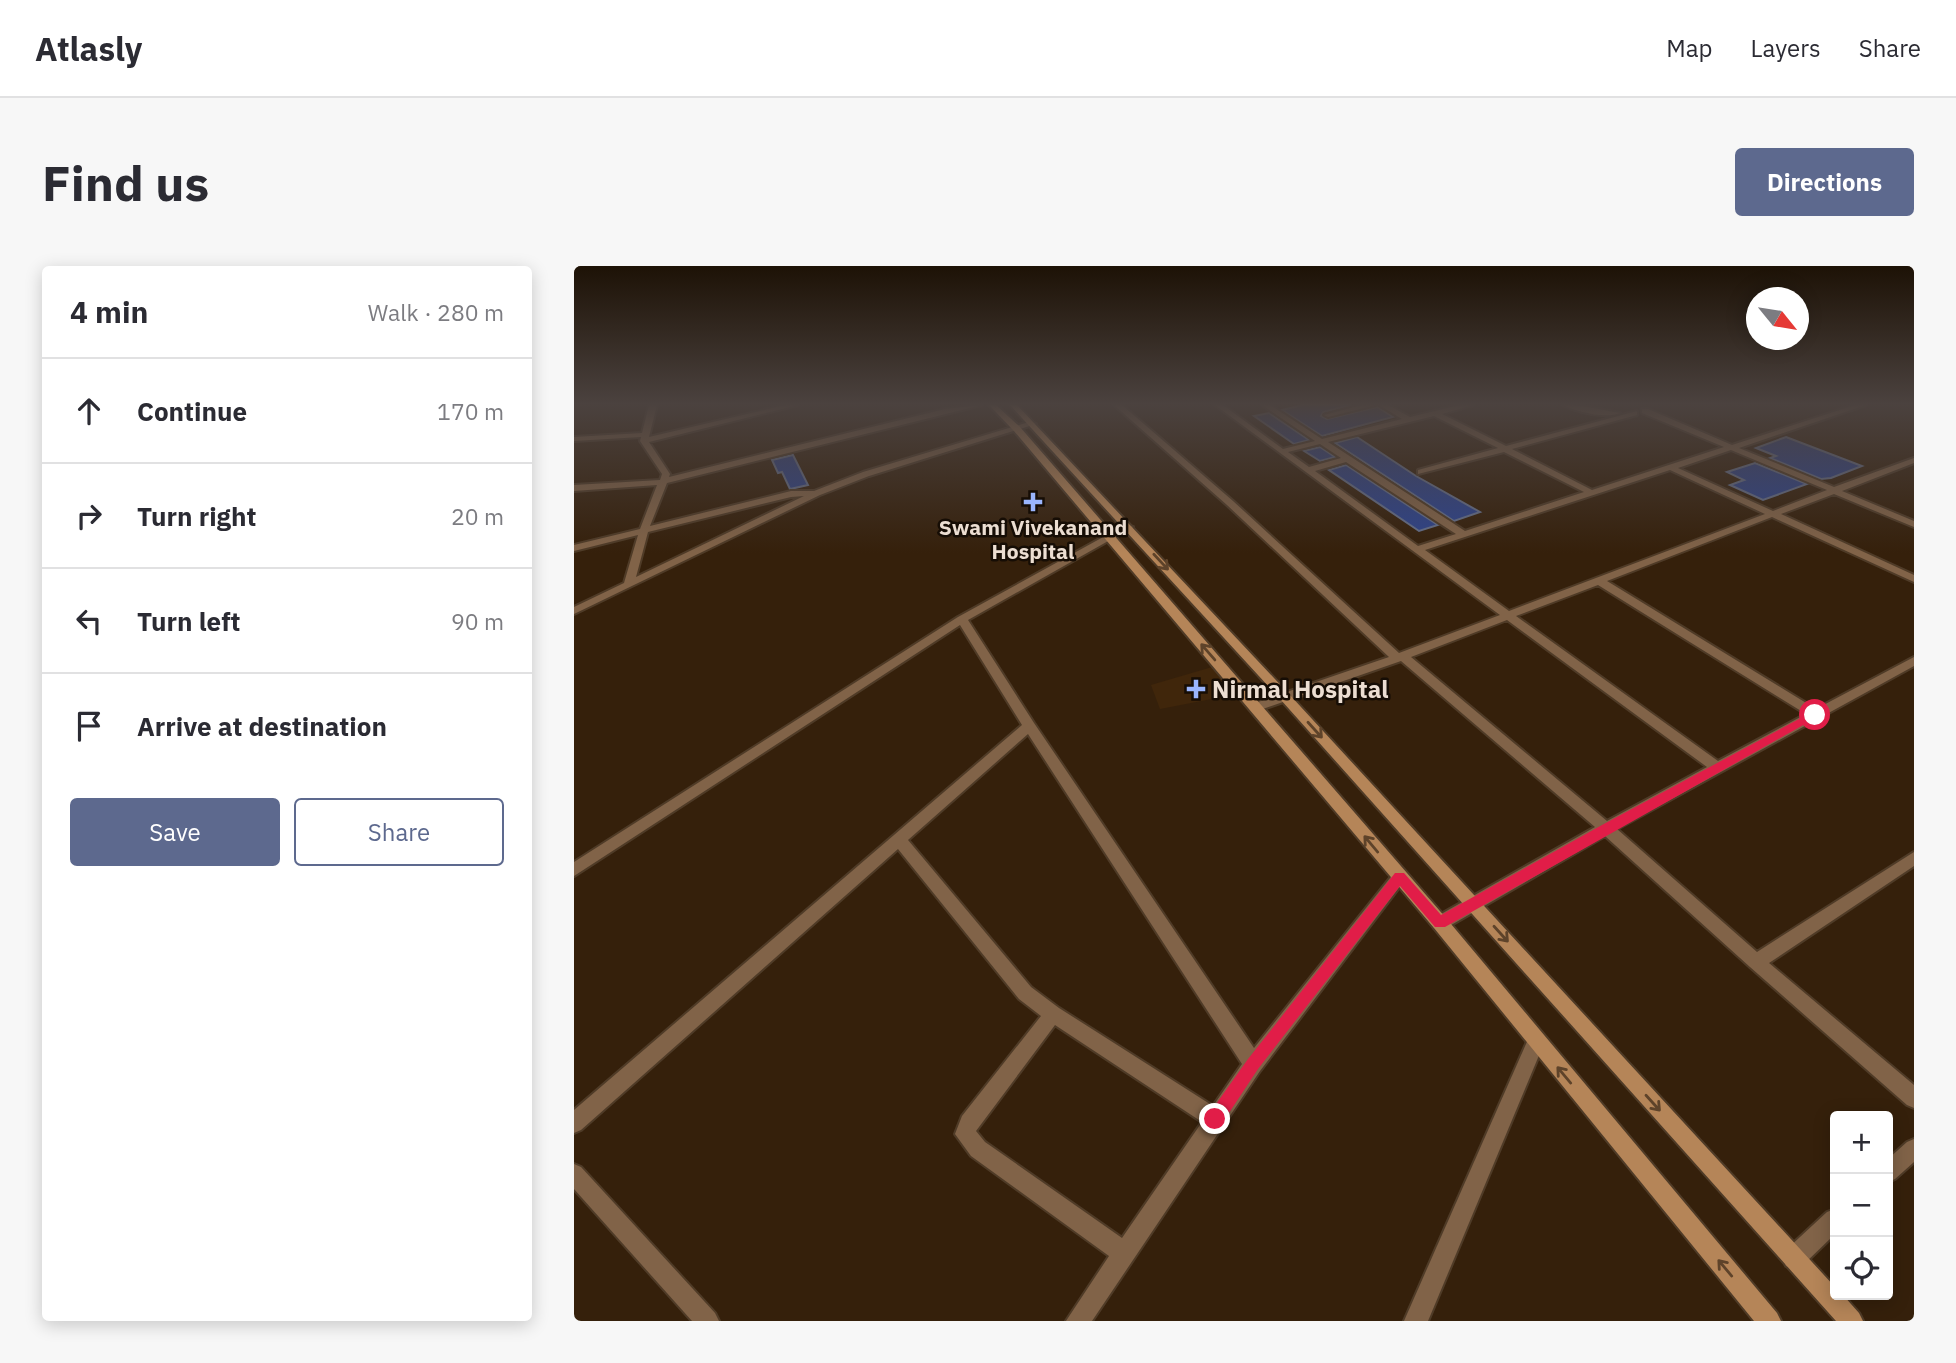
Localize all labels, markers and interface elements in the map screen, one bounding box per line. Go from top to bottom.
text: Atlasly [35,27,142,70]
text: Map [1666,32,1713,64]
text: Layers [1751,32,1821,64]
text: Share [1859,32,1921,64]
button: Directions [1735,148,1914,216]
text: Find us [42,151,209,214]
north arrow [1746,287,1809,350]
text: 4 min [70,292,148,331]
text: Walk · 280 m [368,297,504,327]
icon: ahead [70,392,108,430]
text: Continue [137,394,247,428]
text: 170 m [437,396,504,426]
marker: Swami Vivekanand Hospital [1023,492,1043,512]
icon: right [70,497,108,535]
text: Turn right [137,499,256,533]
text: 20 m [451,501,504,531]
place label: Swami Vivekanand Hospital [939,513,1127,565]
one-way arrow [1152,553,1169,570]
icon: left [70,602,108,640]
text: Turn left [137,604,240,638]
text: 90 m [451,606,504,636]
one-way arrow [1200,643,1216,661]
place label: Nirmal Hospital [1212,673,1389,705]
marker: Nirmal Hospital [1186,679,1206,699]
route start [1799,699,1830,730]
icon: arrive [70,707,108,745]
text: Arrive at destination [137,709,387,743]
one-way arrow [1306,720,1322,738]
button: Save [70,798,280,866]
button: Share [294,798,504,866]
one-way arrow [1363,835,1379,853]
one-way arrow [1493,925,1509,943]
one-way arrow [1557,1066,1572,1084]
one-way arrow [1645,1094,1662,1111]
route end [1199,1103,1230,1134]
map controls [1830,1111,1893,1300]
button: + [1830,1111,1893,1174]
button: − [1830,1174,1893,1237]
button: locate [1830,1237,1893,1300]
one-way arrow [1717,1260,1733,1278]

